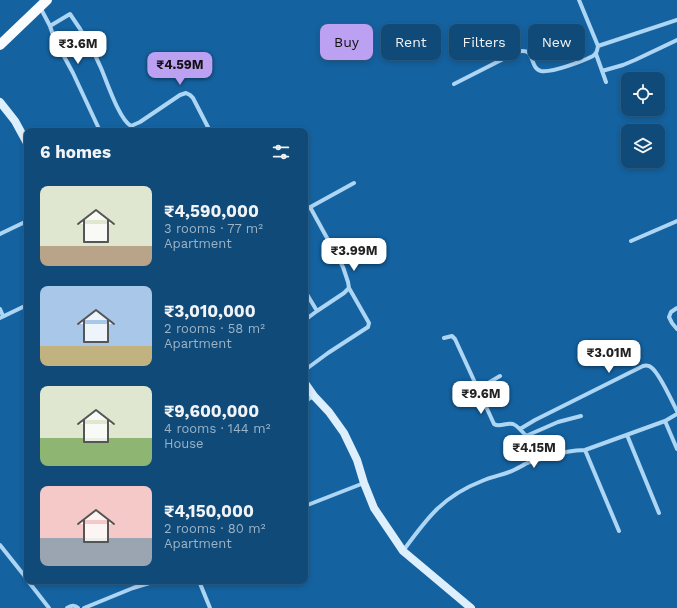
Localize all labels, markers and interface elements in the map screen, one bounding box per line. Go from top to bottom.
chip: Buy [320,24,373,60]
chip: Rent [381,24,441,60]
chip: Filters [449,24,520,60]
chip: New [528,24,585,60]
pin: ₹3.6M [50,31,106,65]
text: ₹3.6M [58,36,98,51]
pin: ₹4.59M [147,52,213,86]
text: ₹4.59M [156,57,204,72]
map controls [621,72,665,168]
button: locate [621,72,665,116]
button: layers [621,124,665,168]
icon: filters [270,141,292,163]
text: 6 homes [40,142,111,162]
text: ₹4,590,000 [164,201,259,221]
icon: home [72,202,120,250]
text: 3 rooms · 77 m² [164,221,263,236]
text: Apartment [164,236,232,251]
pin: ₹3.99M [321,238,387,272]
text: ₹3.99M [330,243,378,258]
text: ₹3,010,000 [164,301,256,321]
icon: home [72,302,120,350]
text: 2 rooms · 58 m² [164,321,265,336]
text: Apartment [164,336,232,351]
pin: ₹3.01M [576,340,642,374]
text: ₹3.01M [587,345,631,360]
pin: ₹9.6M [453,381,509,415]
text: ₹9.6M [461,386,501,401]
text: ₹9,600,000 [164,401,259,421]
icon: home [72,402,120,450]
text: 4 rooms · 144 m² [164,421,270,436]
pin: ₹4.15M [501,435,567,469]
text: House [164,436,204,451]
text: ₹4.15M [512,440,556,455]
text: ₹4,150,000 [164,501,254,521]
icon: home [72,502,120,550]
text: 2 rooms · 80 m² [164,521,265,536]
text: Apartment [164,536,232,551]

